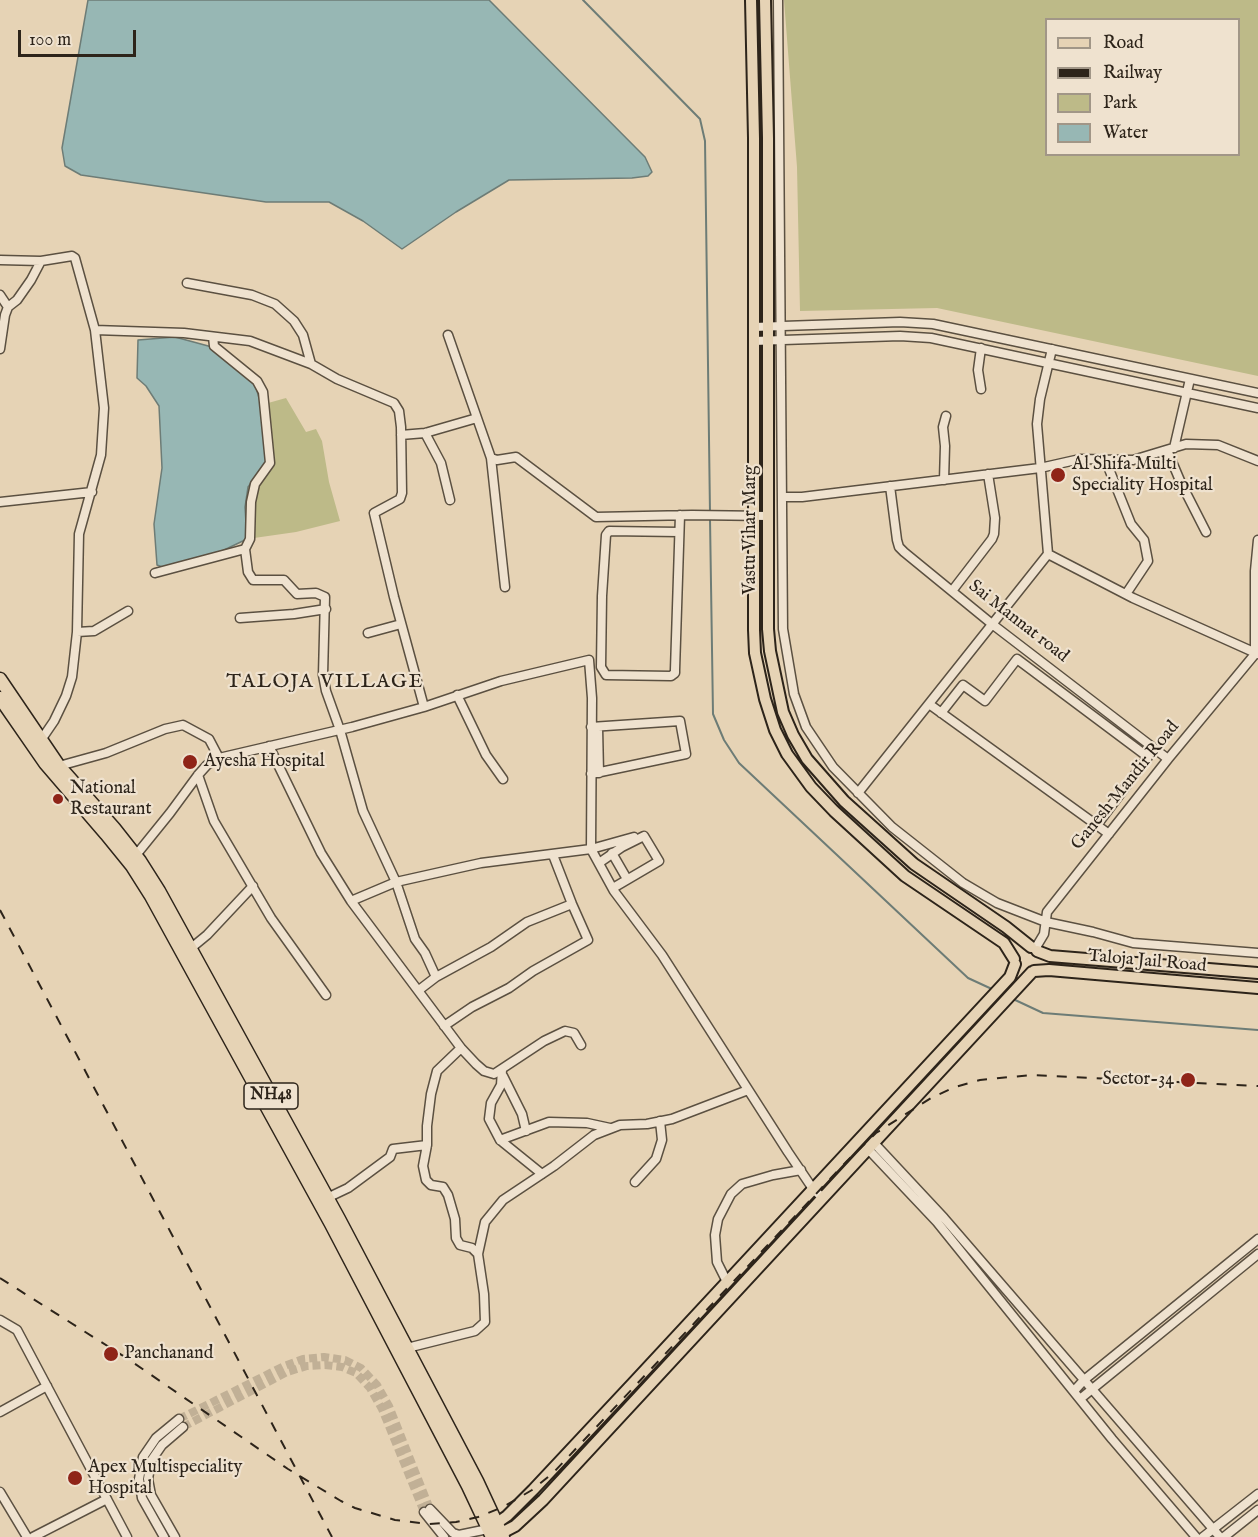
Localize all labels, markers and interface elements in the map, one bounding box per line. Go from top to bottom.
scale bar [21,18,140,56]
legend [1045,18,1240,156]
text: 100 m [29,29,71,52]
text: Road [1103,32,1144,55]
text: Railway [1103,62,1162,85]
text: Park [1103,92,1137,115]
text: Water [1103,122,1148,145]
place label: Al Shifa Multi Speciality Hospital [1072,454,1213,496]
street label: Vastu Vihar Marg [740,465,762,595]
marker: Al Shifa Multi Speciality Hospital [1049,466,1067,484]
street label: Sai Mannat road [964,576,1072,668]
district label: TALOJA VILLAGE [226,671,424,695]
street label: Ganesh Mandir Road [1067,717,1185,855]
place label: Ayesha Hospital [204,751,325,773]
marker: Ayesha Hospital [181,753,199,771]
place label: National Restaurant [70,778,152,820]
marker: National Restaurant [51,792,65,806]
street label: Taloja Jail Road [1087,946,1207,978]
place label: Sector-34 [1102,1069,1174,1091]
marker: Sector-34 [1179,1071,1197,1089]
road number: NH48 [244,1083,298,1109]
place label: Panchanand [124,1343,213,1365]
marker: Panchanand [102,1345,120,1363]
place label: Apex Multispeciality Hospital [88,1457,242,1500]
marker: Apex Multispeciality Hospital [66,1469,84,1487]

